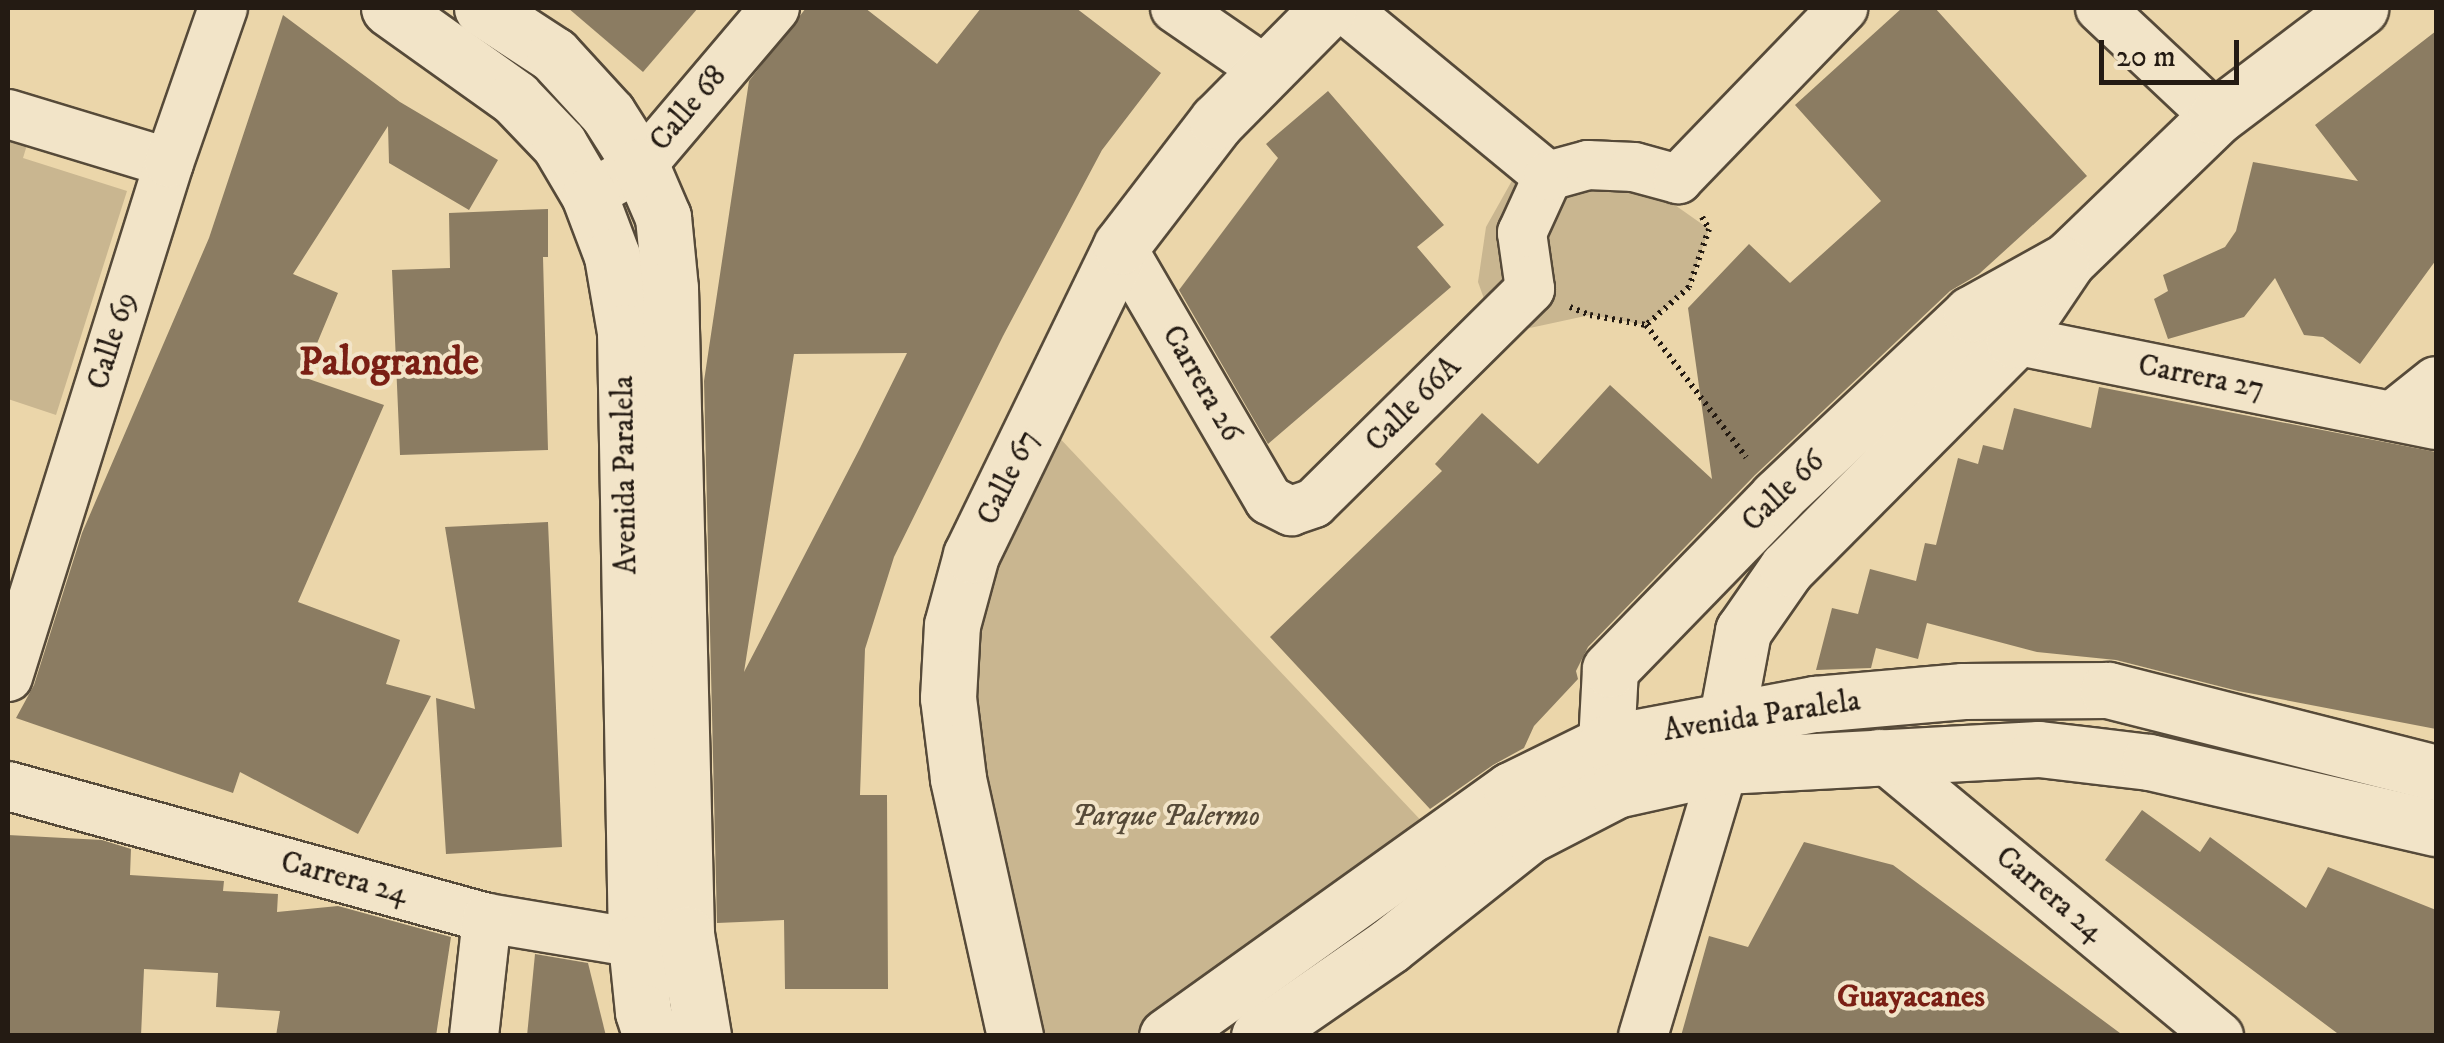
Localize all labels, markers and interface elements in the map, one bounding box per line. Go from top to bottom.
scale bar [2104,20,2244,82]
text: 20 m [2116,39,2176,76]
street label: Calle 68 [643,59,735,159]
street label: Calle 69 [81,288,145,394]
street label: Carrera 26 [1153,320,1249,448]
district label: Palogrande [299,339,479,387]
street label: Carrera 27 [2135,348,2267,408]
street label: Calle 66A [1359,350,1469,460]
street label: Avenida Paralela [606,375,646,575]
street label: Calle 67 [971,425,1047,531]
street label: Calle 66 [1735,444,1833,540]
street label: Avenida Paralela [1661,684,1863,750]
park label: Parque Palermo [1072,799,1260,835]
street label: Carrera 24 [1988,839,2110,951]
street label: Carrera 24 [277,845,411,913]
district label: Guayacanes [1837,978,1985,1016]

